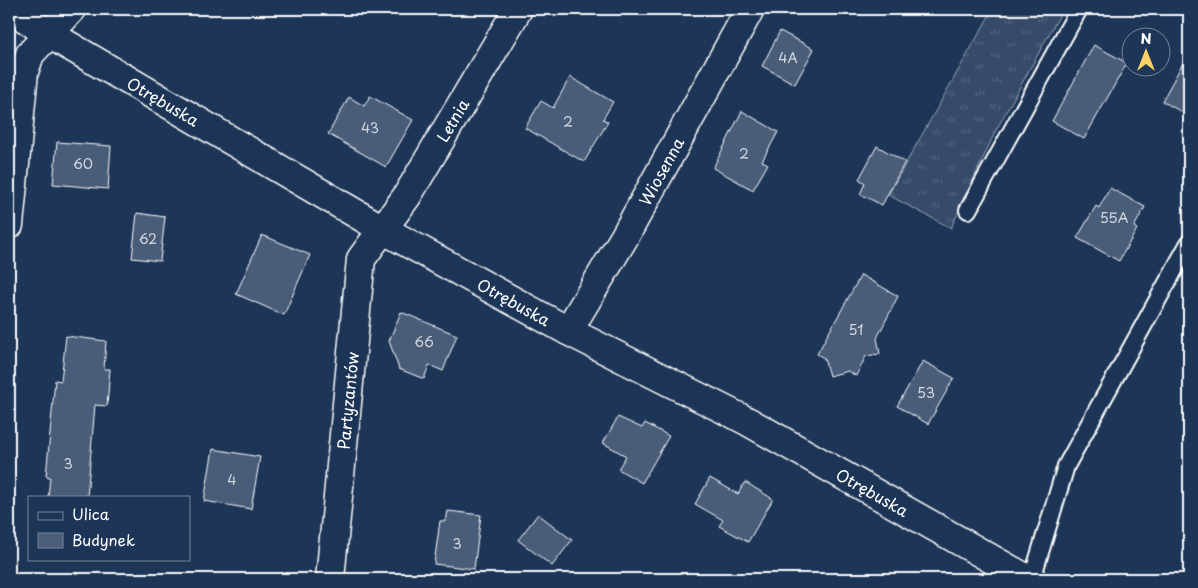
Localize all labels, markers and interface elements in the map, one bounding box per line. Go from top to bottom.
north arrow [1120,28,1170,78]
text: N [1140,28,1152,49]
house number: 4A [778,47,798,68]
street label: Otrębuska [123,70,204,132]
street label: Letnia [430,94,474,146]
house number: 2 [563,111,573,132]
house number: 43 [361,117,379,138]
street label: Wiosenna [632,133,689,209]
house number: 2 [739,143,749,164]
house number: 60 [73,153,93,174]
house number: 55A [1100,207,1129,228]
house number: 62 [139,228,157,249]
street label: Otrębuska [473,272,555,331]
house number: 51 [849,319,863,340]
house number: 66 [414,331,434,352]
street label: Partyzantów [331,350,364,451]
house number: 53 [917,382,935,403]
house number: 3 [63,453,73,474]
street label: Otrębuska [832,462,913,522]
house number: 4 [227,469,237,490]
legend [28,496,190,560]
text: Ulica [72,502,110,525]
text: Budynek [72,528,135,551]
house number: 3 [452,533,462,554]

